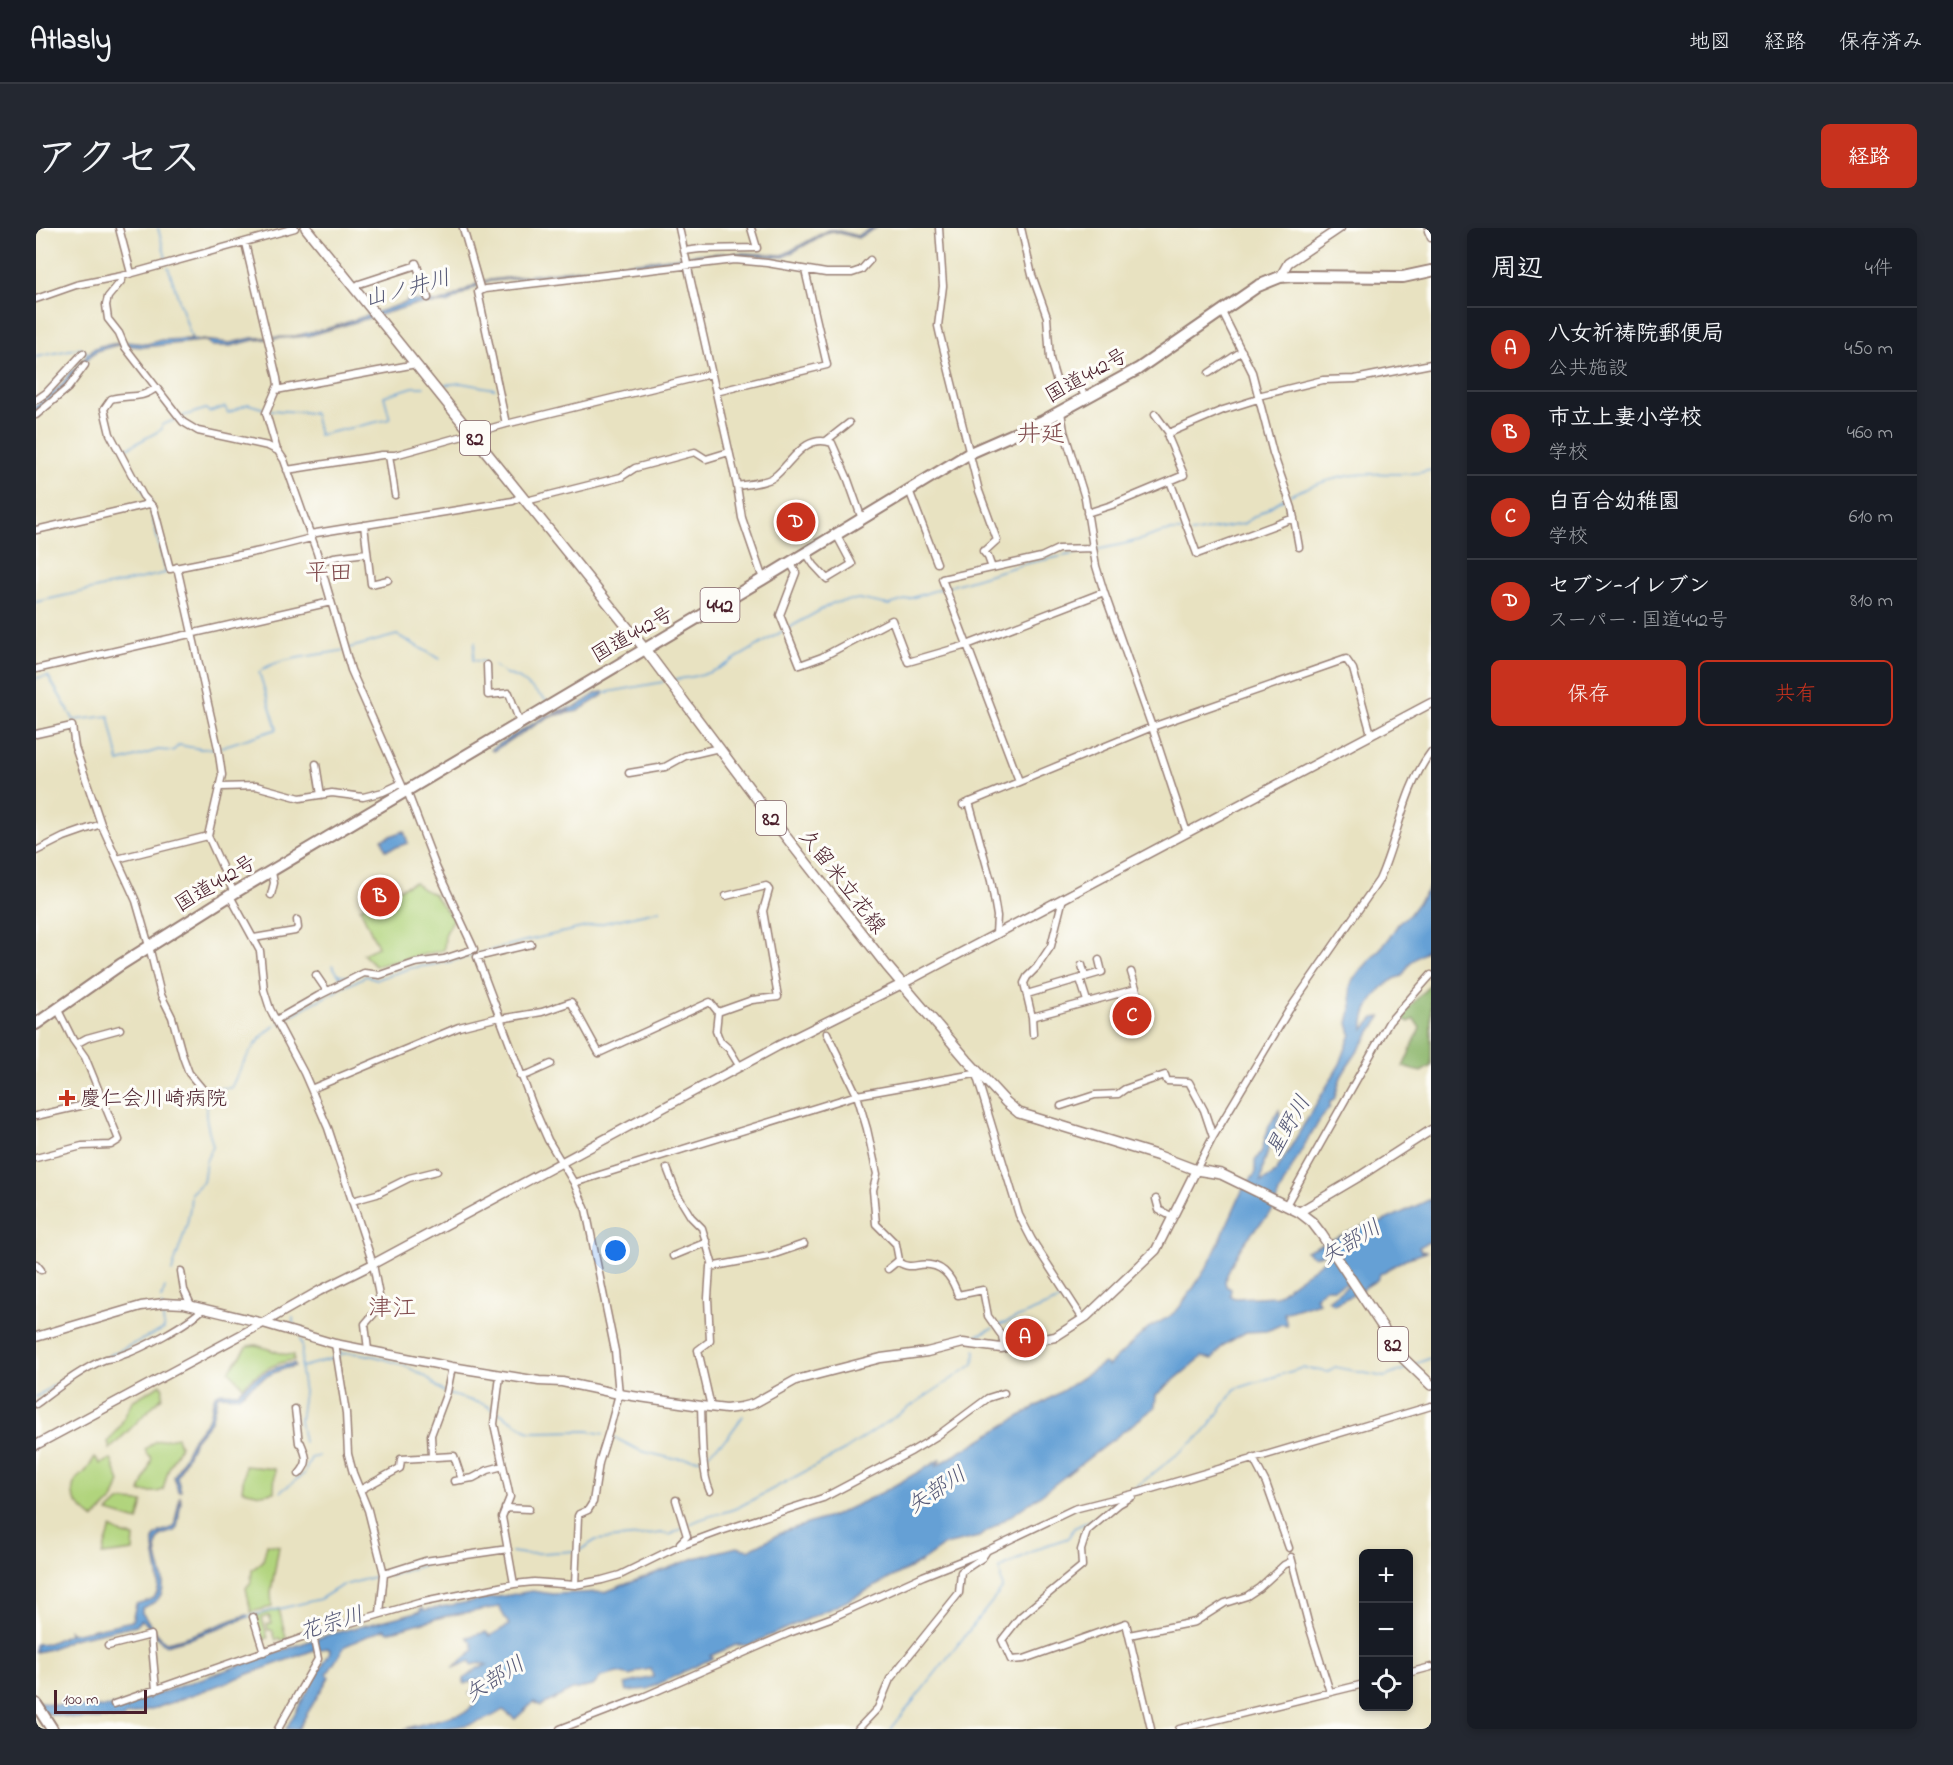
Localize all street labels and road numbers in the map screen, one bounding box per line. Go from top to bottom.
street label: 国道442号 [1040,342,1134,412]
road number: 82 [460,421,490,455]
road number: 442 [700,588,740,622]
street label: 国道442号 [586,600,680,671]
road number: 82 [756,801,786,835]
street label: 久留米立花線 [791,823,892,941]
street label: 国道442号 [169,848,263,921]
road number: 82 [1378,1327,1408,1361]

